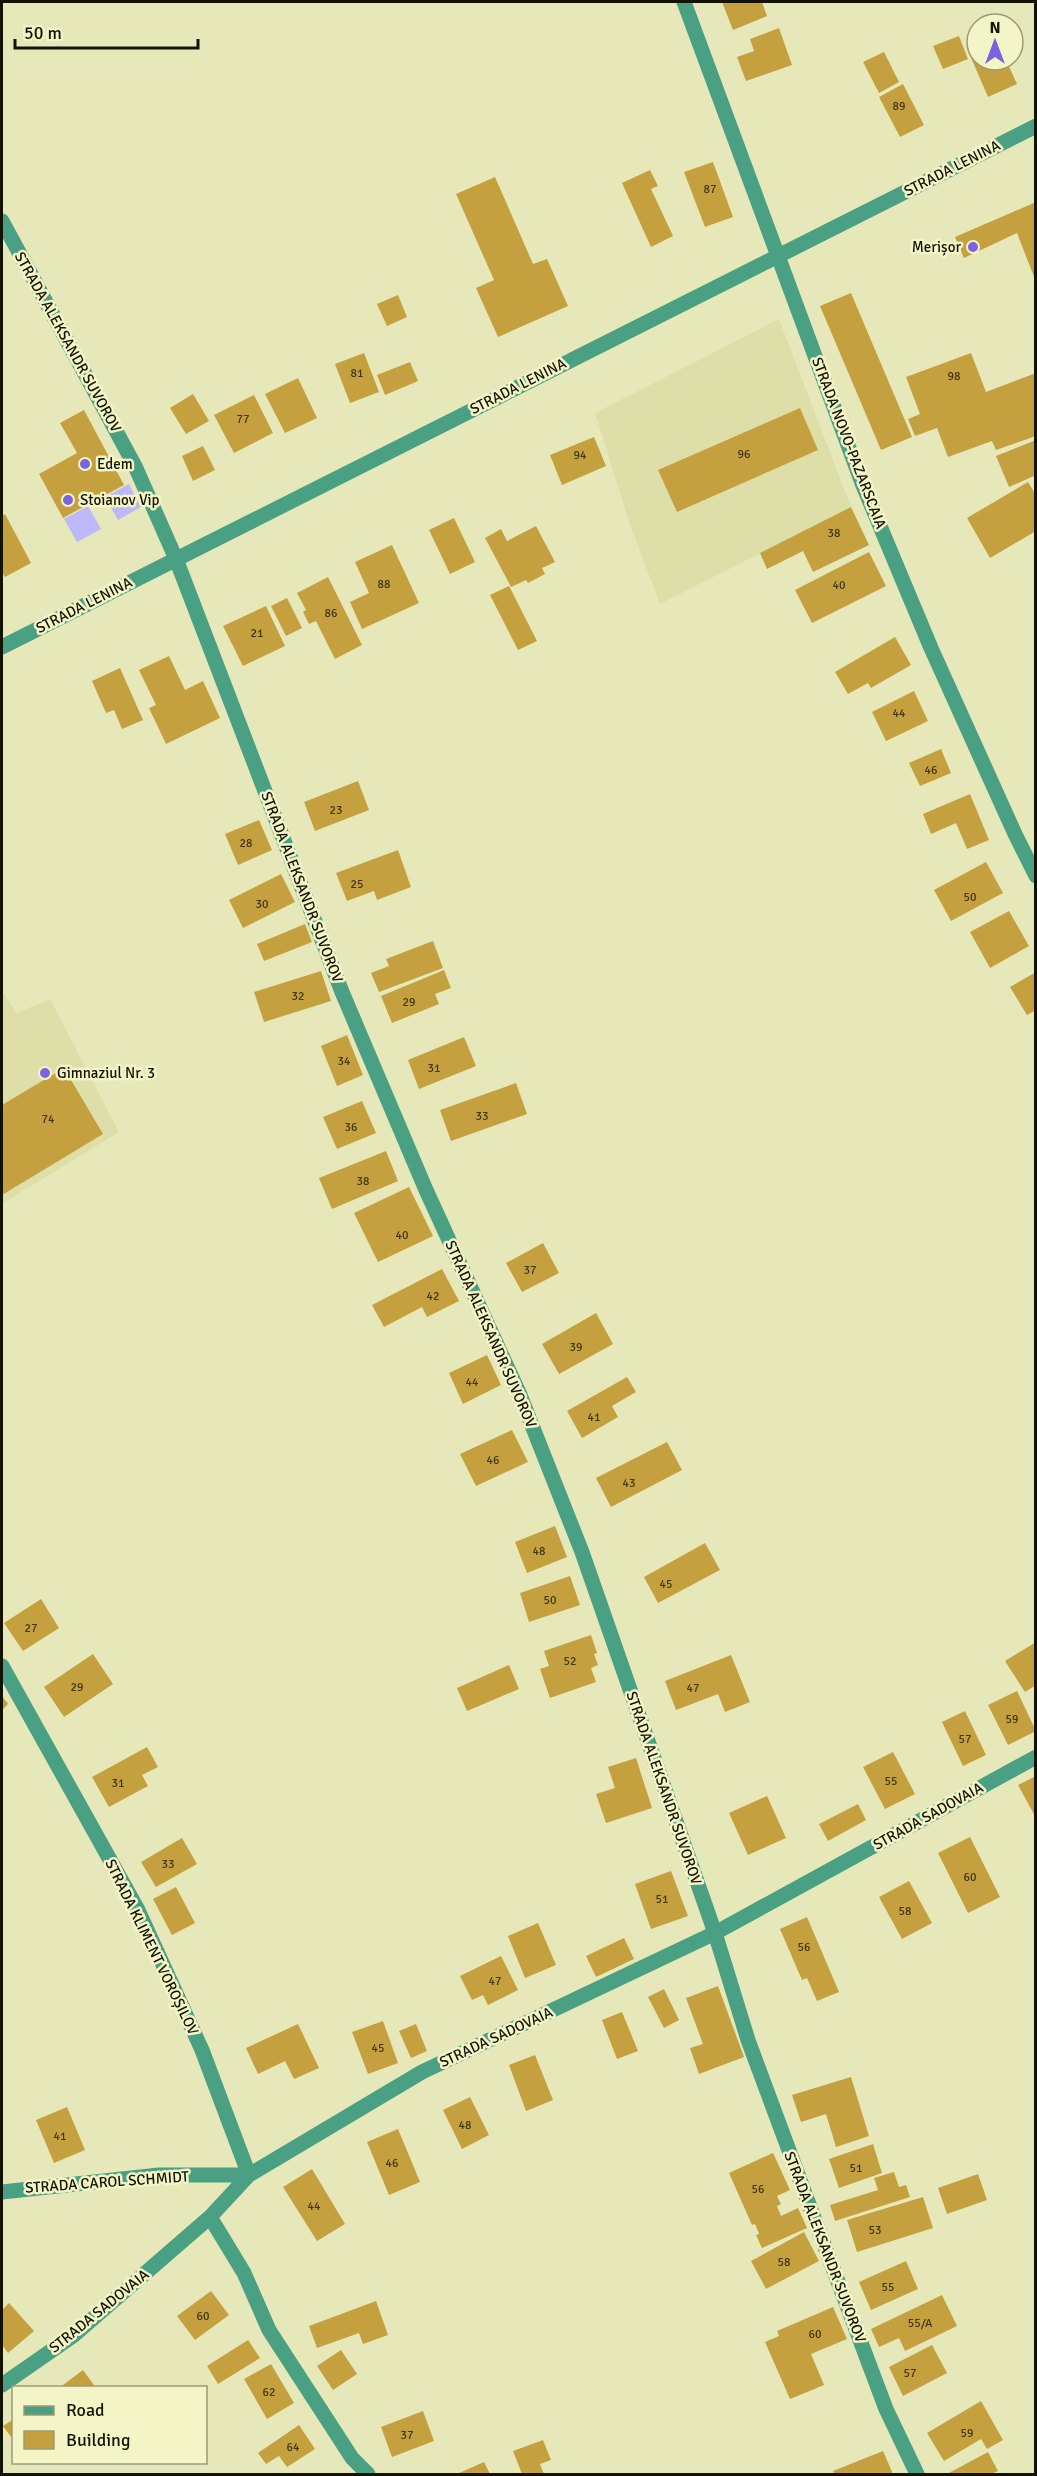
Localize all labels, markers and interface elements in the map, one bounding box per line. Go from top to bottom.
scale bar [15,12,198,50]
north arrow [965,12,1025,72]
text: N [989,18,1001,38]
text: 50 m [24,22,62,44]
house number: 89 [893,99,905,114]
street label: STRADA LENINA [901,136,1003,200]
house number: 87 [704,182,716,197]
place label: Merișor [912,238,961,256]
marker: Merișor [966,240,980,254]
street label: STRADA ALEKSANDR SUVOROV [11,249,125,436]
street label: STRADA LENINA [467,354,569,418]
street label: STRADA NOVO-PAZARSCAIA [808,355,890,531]
house number: 81 [351,366,363,381]
house number: 98 [948,369,960,384]
house number: 77 [237,412,249,427]
house number: 96 [738,447,750,462]
house number: 94 [574,448,587,463]
place label: Edem [97,455,133,473]
marker: Edem [78,457,92,471]
place label: Stoianov Vip [80,491,160,509]
marker: Stoianov Vip [61,493,75,507]
house number: 38 [828,526,840,541]
street label: STRADA LENINA [33,573,135,637]
house number: 88 [378,577,390,592]
house number: 40 [833,578,845,593]
house number: 86 [325,606,337,621]
house number: 21 [251,626,263,641]
house number: 44 [893,706,906,721]
house number: 46 [925,763,937,778]
street label: STRADA ALEKSANDR SUVOROV [257,789,347,985]
house number: 23 [330,803,342,818]
house number: 28 [240,836,252,851]
house number: 25 [351,877,363,892]
house number: 50 [964,890,976,905]
house number: 30 [256,897,268,912]
house number: 32 [292,989,304,1004]
house number: 29 [403,995,415,1010]
house number: 34 [338,1054,351,1069]
house number: 31 [428,1061,440,1076]
place label: Gimnaziul Nr. 3 [57,1064,155,1082]
marker: Gimnaziul Nr. 3 [38,1066,52,1080]
house number: 33 [476,1109,488,1124]
house number: 74 [42,1112,55,1127]
house number: 36 [345,1120,357,1135]
house number: 38 [357,1174,369,1189]
house number: 40 [396,1228,408,1243]
street label: STRADA ALEKSANDR SUVOROV [441,1238,541,1431]
house number: 37 [524,1263,536,1278]
house number: 42 [427,1289,439,1304]
house number: 39 [570,1340,582,1355]
house number: 44 [466,1375,479,1390]
house number: 41 [588,1410,600,1425]
house number: 46 [487,1453,499,1468]
house number: 43 [623,1476,635,1491]
house number: 48 [533,1544,545,1559]
house number: 45 [660,1577,672,1592]
house number: 50 [544,1593,556,1608]
house number: 27 [25,1621,37,1636]
house number: 52 [564,1654,576,1669]
house number: 29 [71,1680,83,1695]
house number: 47 [687,1681,699,1696]
street label: STRADA ALEKSANDR SUVOROV [622,1689,706,1887]
house number: 59 [1006,1712,1018,1727]
house number: 57 [959,1732,971,1747]
house number: 55 [885,1774,897,1789]
house number: 31 [112,1776,124,1791]
street label: STRADA SADOVAIA [870,1778,986,1854]
street label: STRADA KLIMENT VOROȘILOV [102,1856,203,2038]
house number: 33 [162,1857,174,1872]
house number: 60 [964,1870,976,1885]
house number: 51 [656,1892,668,1907]
house number: 58 [899,1904,911,1919]
house number: 56 [798,1940,810,1955]
house number: 47 [489,1974,501,1989]
street label: STRADA SADOVAIA [436,2003,556,2071]
house number: 45 [372,2041,384,2056]
house number: 48 [459,2118,471,2133]
house number: 41 [54,2129,66,2144]
street label: STRADA ALEKSANDR SUVOROV [780,2149,870,2345]
house number: 46 [386,2156,398,2171]
house number: 51 [850,2161,862,2176]
street label: STRADA CAROL SCHMIDT [25,2167,190,2197]
house number: 56 [752,2182,764,2197]
house number: 44 [308,2199,321,2214]
house number: 53 [869,2223,881,2238]
house number: 58 [778,2255,790,2270]
street label: STRADA SADOVAIA [46,2265,152,2357]
house number: 55 [882,2280,894,2295]
house number: 60 [197,2309,209,2324]
house number: 55/A [908,2316,933,2331]
house number: 60 [809,2327,821,2342]
house number: 57 [904,2366,916,2381]
house number: 62 [263,2385,275,2400]
legend [12,2386,207,2464]
text: Road [66,2399,105,2421]
house number: 59 [961,2426,973,2441]
house number: 37 [401,2428,413,2443]
text: Building [66,2429,130,2451]
house number: 64 [287,2440,300,2455]

